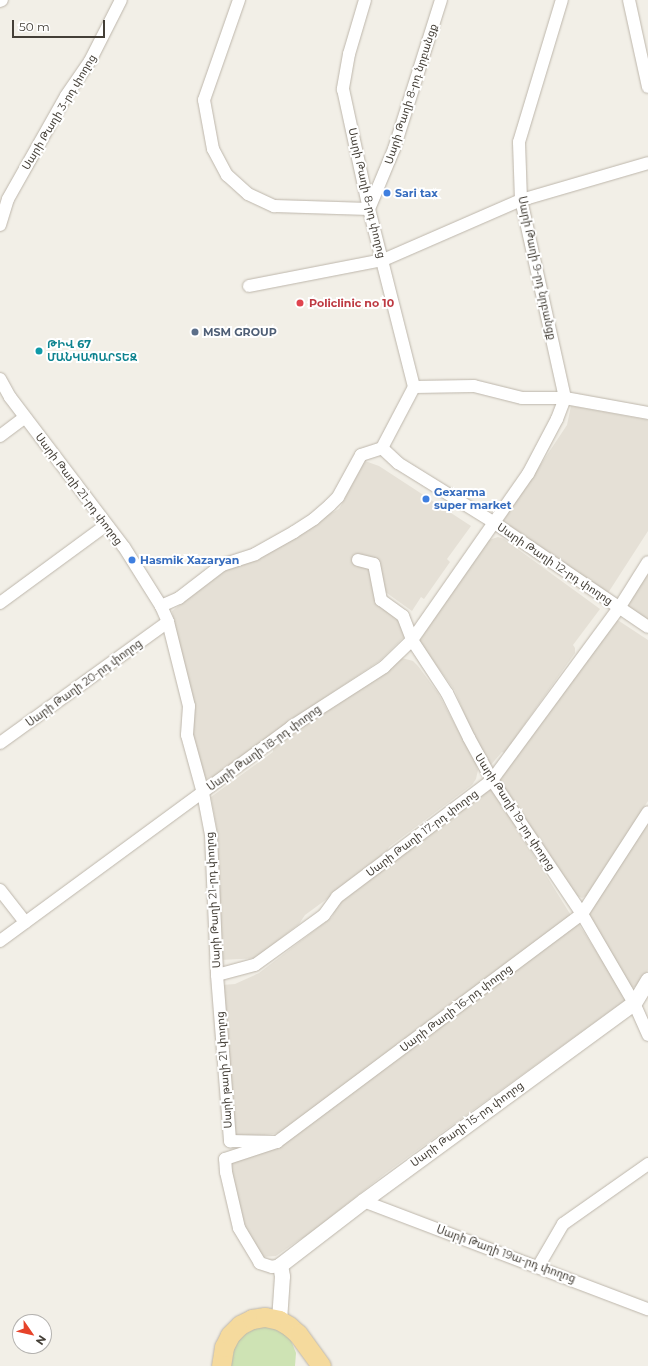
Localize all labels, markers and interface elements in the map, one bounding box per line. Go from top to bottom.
scale bar [14,12,107,38]
text: 50 m [19,19,50,34]
street label: Սարի Թաղի 8-րդ նրբանցք [382,22,440,166]
street label: Սարի Թաղի 3-րդ փողոց [19,52,99,172]
street label: Սարի Թաղի 8-րդ փողոց [346,126,388,260]
place label: Sari tax [395,186,438,200]
marker: Sari tax [382,188,392,198]
street label: Սարի Թաղի 9-րդ նրբանցք [515,195,559,341]
place label: Policlinic no 10 [309,296,394,310]
marker: Policlinic no 10 [294,297,306,309]
place label: MSM GROUP [203,325,277,339]
marker: MSM GROUP [190,327,200,337]
place label: ԹԻՎ 67 ՄԱՆԿԱՊԱՐՏԵԶ [47,338,137,364]
marker: ԹԻՎ 67 ՄԱՆԿԱՊԱՐՏԵԶ [34,346,44,356]
street label: Սարի Թաղի 21-րդ փողոց [33,430,125,548]
place label: Gexarma super market [434,486,511,512]
marker: Gexarma super market [421,494,431,504]
street label: Սարի Թաղի 12-րդ փողոց [495,520,615,608]
place label: Hasmik Xazaryan [140,553,239,567]
marker: Hasmik Xazaryan [127,555,137,565]
street label: Սարի Թաղի 20-րդ փողոց [23,637,145,729]
street label: Սարի Թաղի 18-րդ փողոց [205,702,323,794]
street label: Սարի Թաղի 19-րդ փողոց [472,751,558,873]
street label: Սարի Թաղի 17-րդ փողոց [364,787,480,879]
street label: Սարի Թաղի 21-րդ փողոց [203,831,223,969]
street label: Սարի Թաղի 16-րդ փողոց [397,961,515,1055]
street label: Սարի թաղի 21 փողոց [213,1011,235,1129]
street label: Սարի Թաղի 15-րդ փողոց [408,1079,526,1169]
street label: Սարի Թաղի 19ա-րդ փողոց [435,1223,577,1285]
north arrow [12,1314,52,1354]
text: N [33,1333,49,1348]

